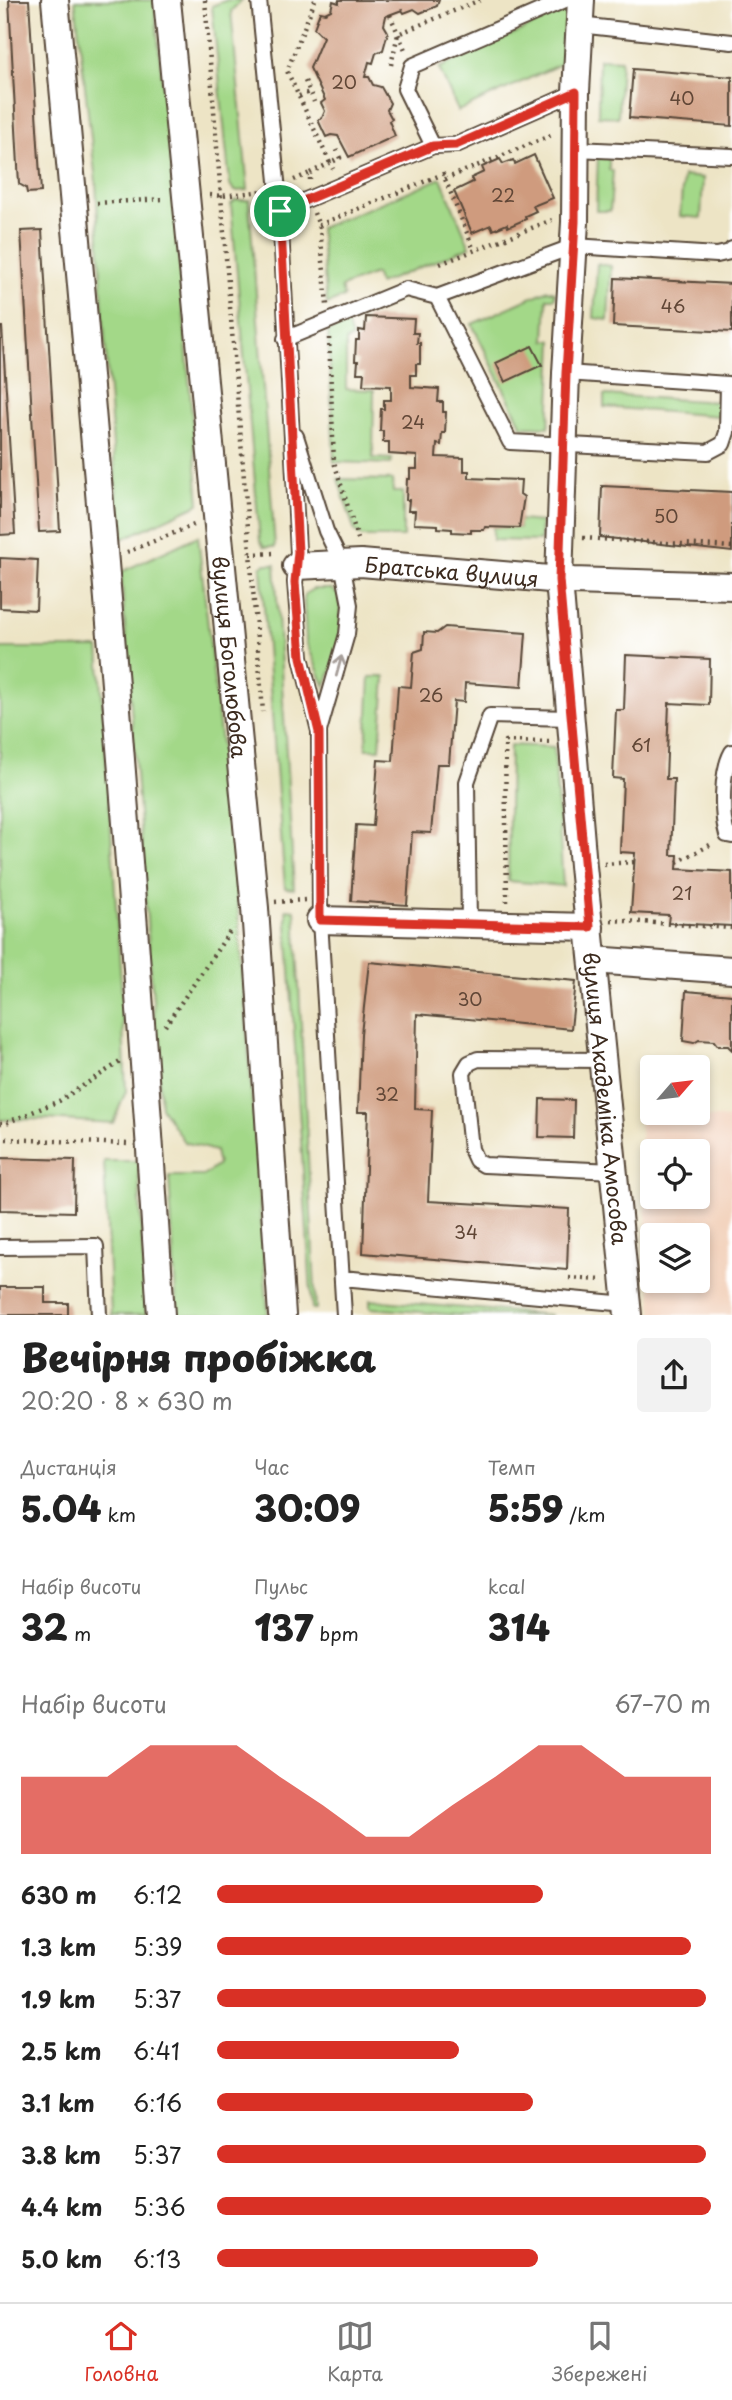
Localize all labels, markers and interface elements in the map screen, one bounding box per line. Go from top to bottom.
house number: 20 [331,68,357,95]
house number: 40 [669,84,695,111]
pin [250,181,310,241]
house number: 22 [491,181,515,208]
icon: arrive [261,192,299,230]
house number: 46 [661,292,685,319]
house number: 24 [401,408,425,435]
house number: 50 [654,502,678,529]
street label: Братська вулиця [363,547,540,594]
street label: вулиця Боголюбова [205,554,256,760]
one-way arrow [333,655,346,678]
house number: 26 [419,681,443,708]
house number: 61 [631,731,651,758]
house number: 21 [672,879,692,906]
street label: вулиця Академіка Амосова [576,950,637,1246]
house number: 30 [457,985,483,1012]
north arrow [640,1055,710,1125]
map controls [640,1055,710,1293]
house number: 32 [375,1080,399,1107]
button: locate [640,1139,710,1209]
house number: 34 [454,1218,478,1245]
button: layers [640,1223,710,1293]
text: Вечірня пробіжка [21,1328,377,1385]
button: share [637,1338,711,1412]
text: 20:20 · 8 × 630 m [21,1383,233,1418]
text: Дистанція [21,1453,117,1481]
text: Час [254,1453,289,1481]
text: Темп [488,1453,536,1481]
text: 5.04 [21,1481,101,1534]
text: 30:09 [254,1481,361,1534]
text: 5:59 [488,1481,563,1534]
text: km [101,1500,136,1528]
text: /km [563,1500,606,1528]
text: Набір висоти [21,1572,141,1600]
text: Пульс [254,1572,308,1600]
text: kcal [488,1572,526,1600]
text: 32 [21,1600,68,1653]
text: 137 [254,1600,313,1653]
text: 314 [488,1600,550,1653]
text: m [68,1619,91,1647]
text: bpm [313,1619,359,1647]
text: Набір висоти [21,1686,167,1721]
text: 67–70 m [615,1686,711,1721]
text: 630 m [21,1877,97,1912]
text: 6:12 [133,1877,182,1912]
text: 1.3 km [21,1929,96,1964]
text: 5:39 [133,1929,183,1964]
text: 1.9 km [21,1981,95,2016]
text: 5:37 [133,1981,181,2016]
text: 2.5 km [21,2033,101,2068]
text: 6:41 [133,2033,180,2068]
text: 3.1 km [21,2085,95,2120]
text: 6:16 [133,2085,182,2120]
text: 3.8 km [21,2137,101,2172]
text: 5:37 [133,2137,181,2172]
text: 4.4 km [21,2189,102,2224]
text: 5:36 [133,2189,186,2224]
text: 5.0 km [21,2241,102,2276]
text: 6:13 [133,2241,181,2276]
tab: Головна [84,2317,158,2387]
tab: Карта [327,2317,383,2387]
tab: Збережені [552,2317,648,2387]

